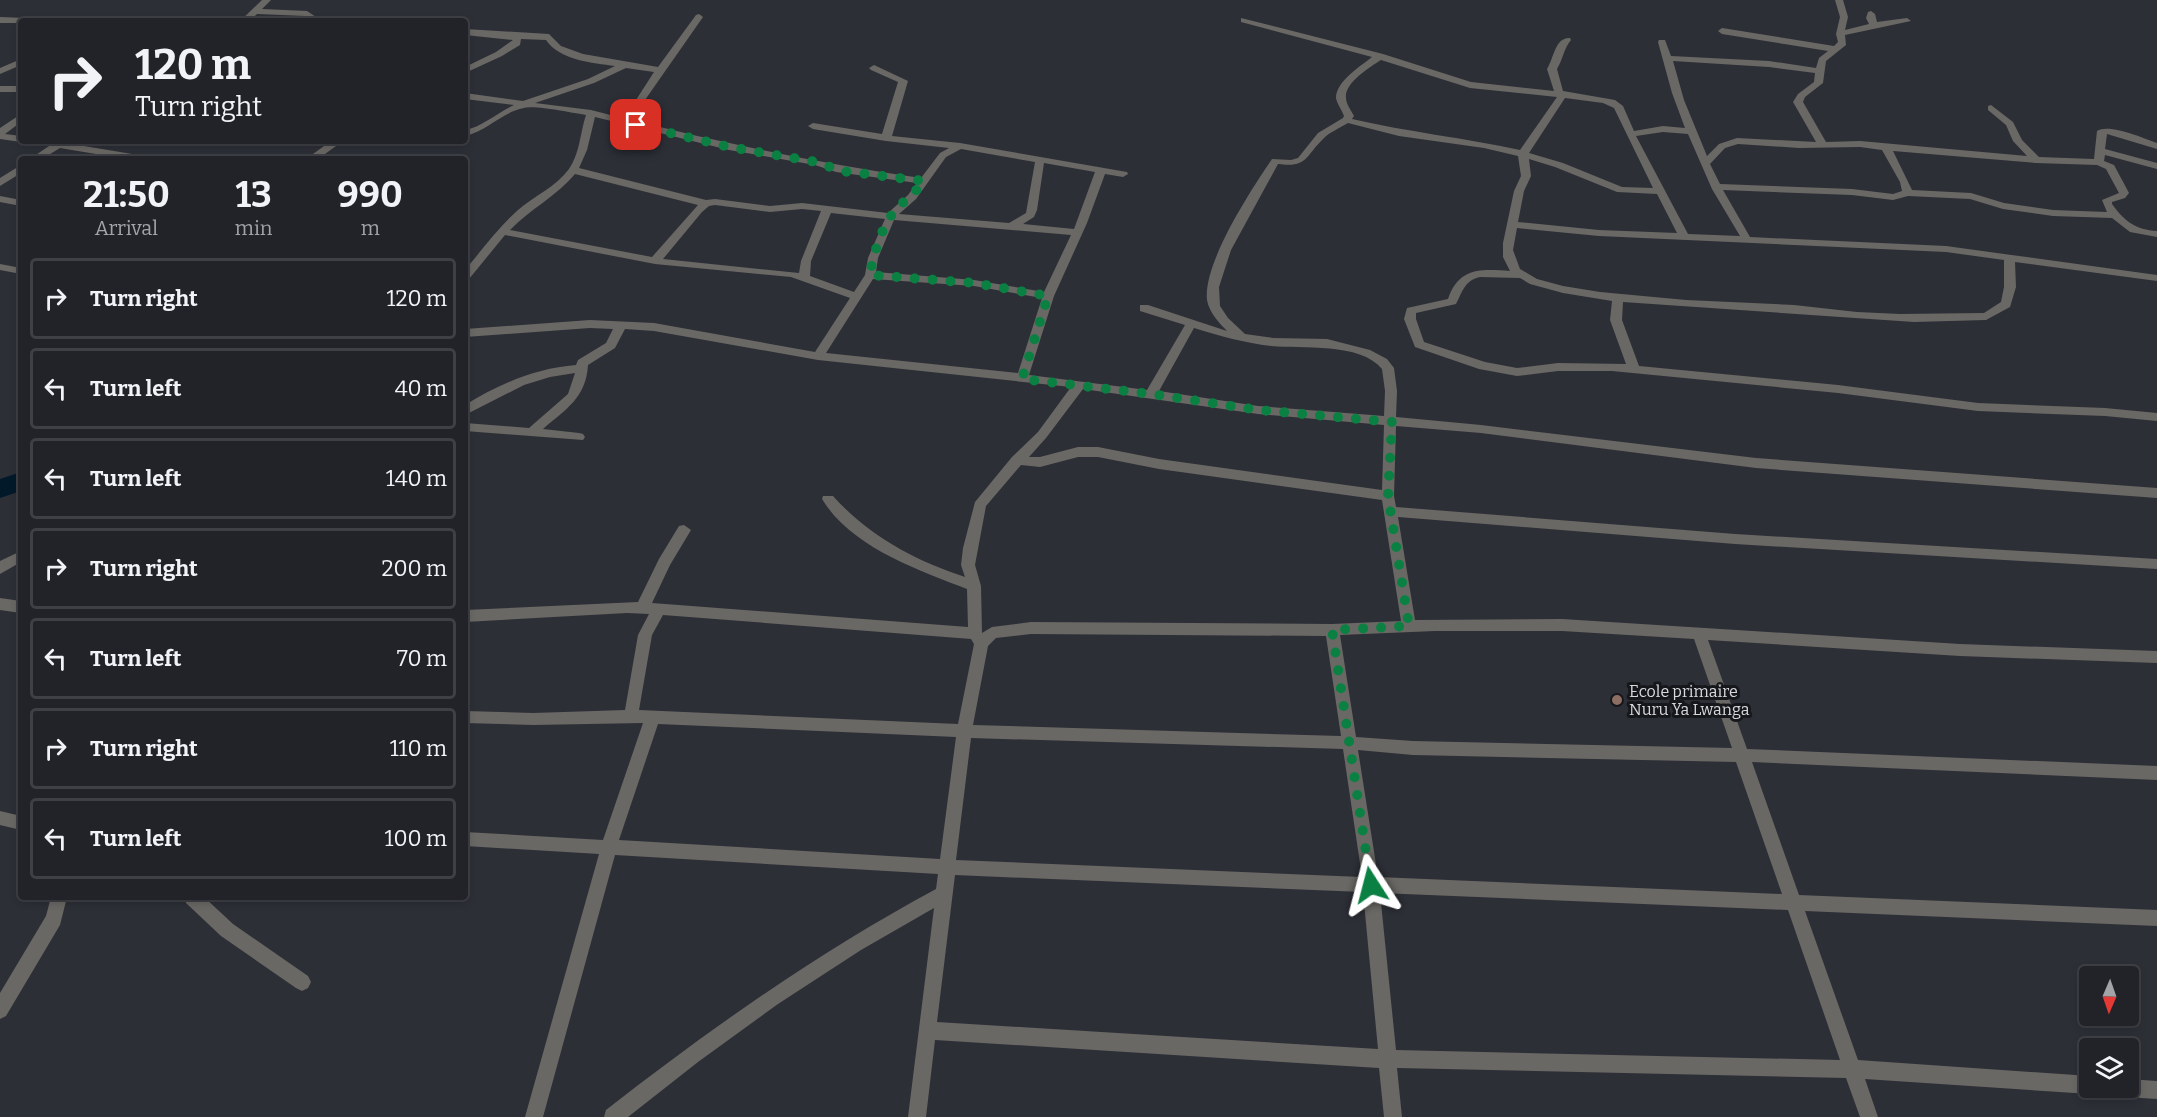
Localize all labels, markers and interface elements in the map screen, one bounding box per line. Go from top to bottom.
text: 120 m [135,40,251,90]
icon: right [36,42,114,120]
text: Turn right [135,91,262,123]
pin [610,99,661,150]
icon: arrive [619,108,652,141]
text: 21:50 [83,173,170,217]
text: 13 [236,173,272,217]
text: 990 [338,173,403,217]
text: Arrival [95,216,158,240]
text: min [235,216,273,240]
text: m [361,216,380,240]
icon: right [39,282,72,315]
text: Turn right [90,285,198,312]
text: 120 m [387,285,447,312]
icon: left [39,372,72,405]
text: Turn left [90,375,182,402]
text: 40 m [395,375,447,402]
icon: left [39,462,72,495]
text: Turn left [90,465,182,492]
text: 140 m [386,465,447,492]
icon: right [39,552,72,585]
text: Turn right [90,555,198,582]
text: 200 m [381,555,447,582]
icon: left [39,642,72,675]
text: Turn left [90,645,182,672]
text: 70 m [397,645,447,672]
place label: Ecole primaire Nuru Ya Lwanga [1629,682,1750,719]
marker: Ecole primaire Nuru Ya Lwanga [1610,693,1624,707]
icon: right [39,732,72,765]
text: Turn right [90,735,198,762]
text: 110 m [390,735,447,762]
icon: left [39,822,72,855]
text: Turn left [90,825,182,852]
text: 100 m [384,825,447,852]
position arrow [1339,853,1403,917]
north arrow [2079,966,2139,1026]
map controls [2079,966,2139,1098]
button: layers [2079,1038,2139,1098]

